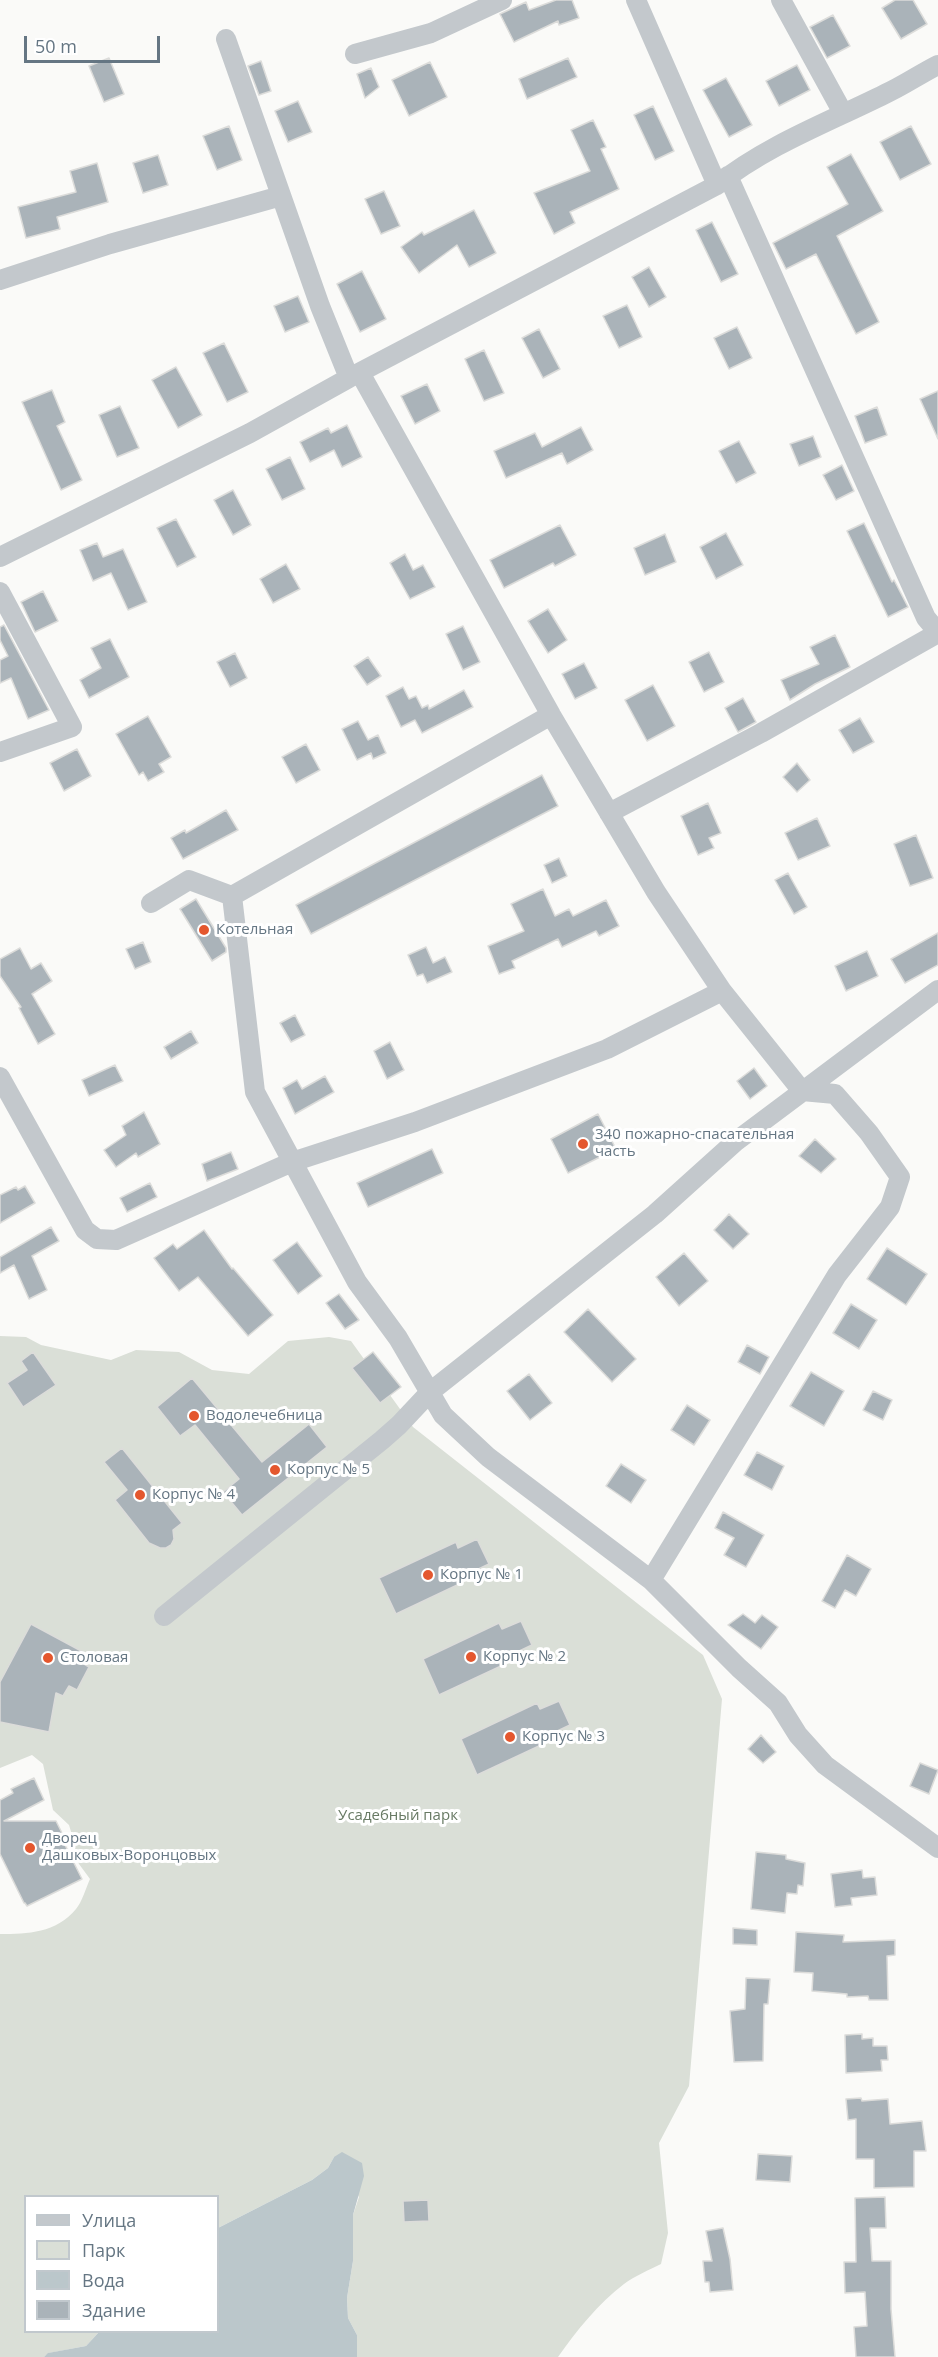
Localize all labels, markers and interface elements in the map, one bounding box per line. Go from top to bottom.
scale bar [27,24,164,62]
text: 50 m [35,34,77,58]
place label: Котельная [216,921,293,939]
marker: Котельная [197,923,211,937]
place label: 340 пожарно-спасательная часть [595,1126,794,1161]
marker: 340 пожарно-спасательная часть [576,1137,590,1151]
place label: Водолечебница [206,1407,323,1425]
marker: Водолечебница [187,1409,201,1423]
place label: Корпус № 5 [287,1461,370,1479]
marker: Корпус № 5 [268,1463,282,1477]
place label: Корпус № 4 [152,1486,235,1504]
marker: Корпус № 4 [133,1488,147,1502]
place label: Корпус № 1 [440,1566,523,1584]
marker: Корпус № 1 [421,1568,435,1582]
place label: Корпус № 2 [483,1648,566,1666]
place label: Столовая [60,1649,128,1667]
marker: Корпус № 2 [464,1650,478,1664]
marker: Столовая [41,1651,55,1665]
place label: Корпус № 3 [522,1728,605,1746]
marker: Корпус № 3 [503,1730,517,1744]
park label: Усадебный парк [338,1807,458,1825]
place label: Дворец Дашковых-Воронцовых [42,1830,216,1865]
marker: Дворец Дашковых-Воронцовых [23,1841,37,1855]
legend [24,2195,219,2333]
text: Улица [82,2208,136,2232]
text: Парк [82,2238,125,2262]
text: Вода [82,2268,125,2292]
text: Здание [82,2298,146,2322]

